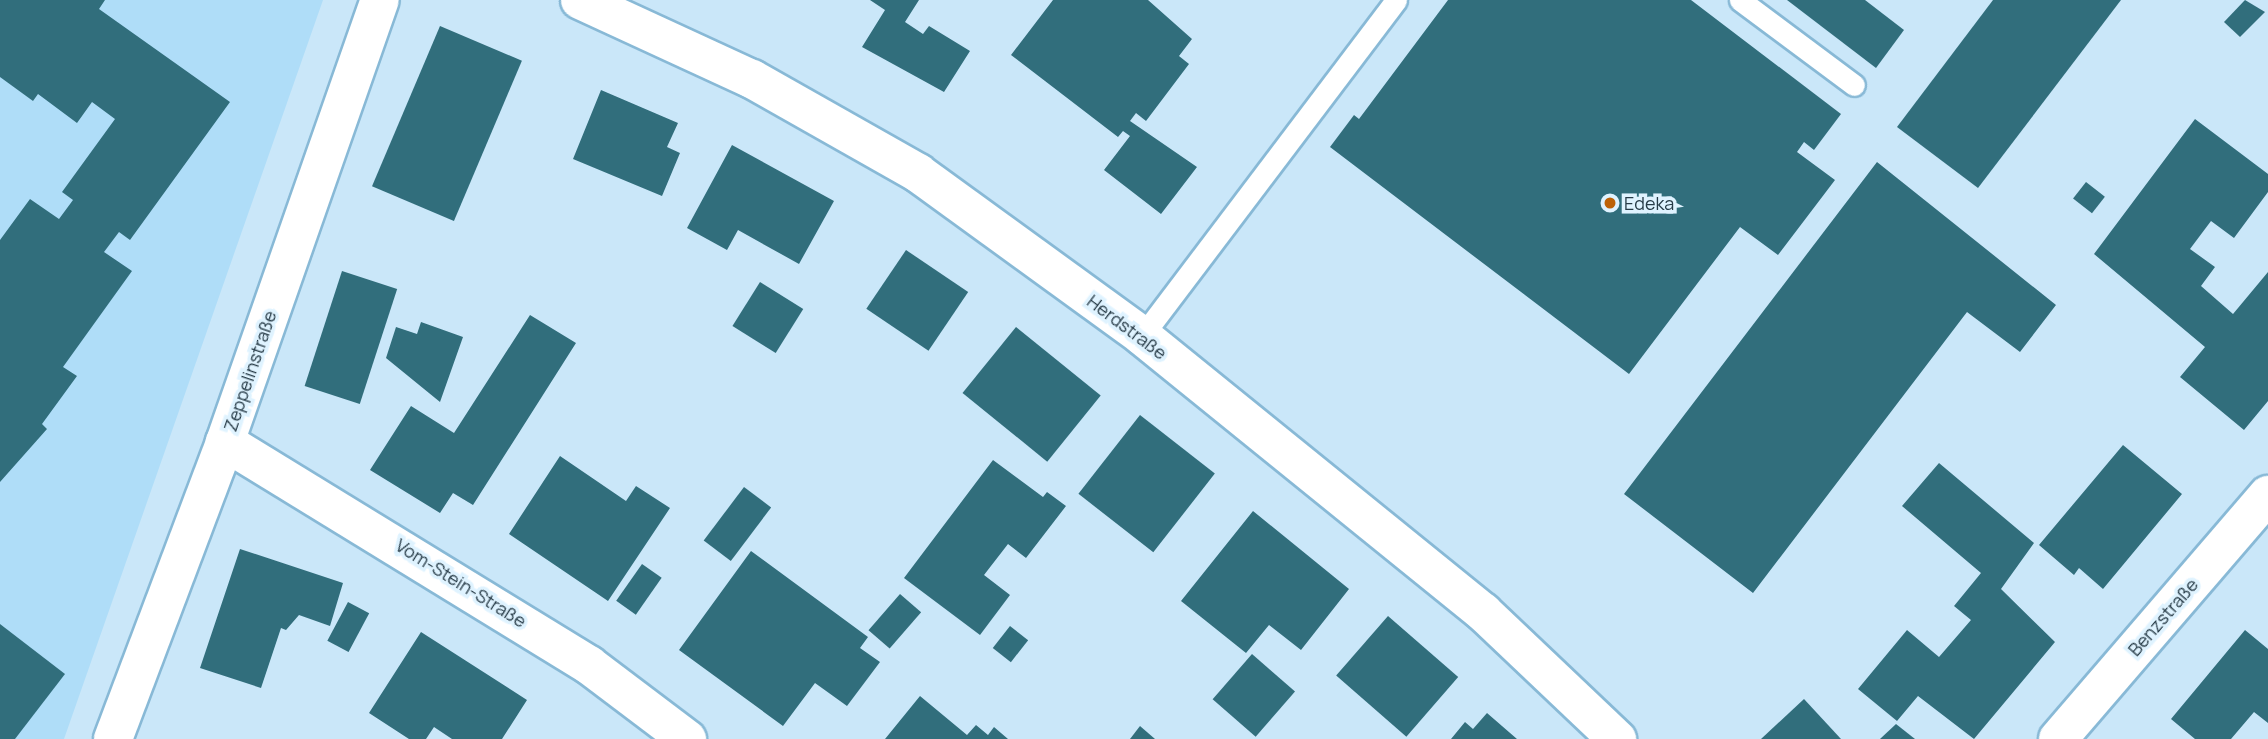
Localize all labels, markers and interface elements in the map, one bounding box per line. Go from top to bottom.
place label: Edeka [1624,192,1674,214]
marker: Edeka [1602,195,1618,211]
street label: Herdstraße [1083,290,1171,364]
street label: Zeppelinstraße [219,308,281,434]
street label: Vom-Stein-Straße [392,534,530,632]
street label: Benzstraße [2123,574,2203,660]

